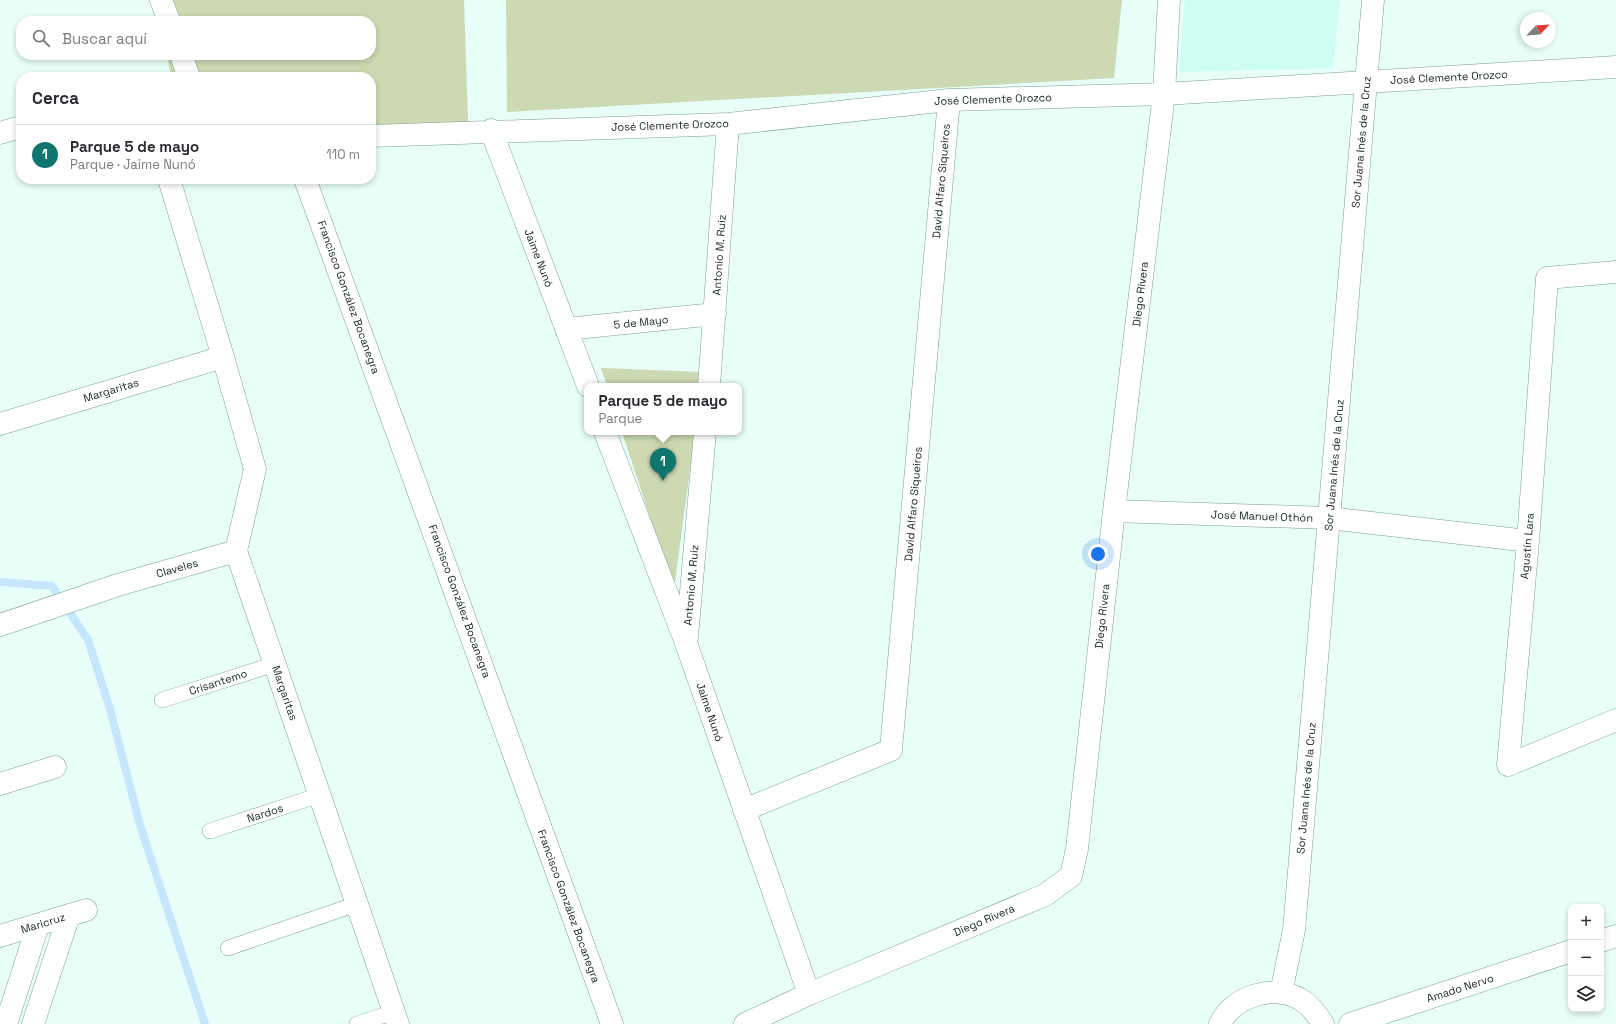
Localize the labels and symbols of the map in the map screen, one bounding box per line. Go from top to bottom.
north arrow [1520,12,1556,48]
street label: José Clemente Orozco [1390,67,1508,87]
street label: Sor Juana Inés de la Cruz [1348,75,1374,208]
street label: José Clemente Orozco [934,90,1052,108]
street label: José Clemente Orozco [611,116,729,134]
street label: David Alfaro Siqueiros [929,123,953,239]
street label: Antonio M. Ruiz [709,214,729,296]
street label: Francisco González Bocanegra [315,218,384,376]
street label: Jaime Nunó [521,227,557,289]
street label: Diego Rivera [1129,260,1151,327]
street label: 5 de Mayo [613,312,669,332]
street label: Margaritas [82,375,141,405]
street label: Sor Juana Inés de la Cruz [1321,398,1347,531]
street label: David Alfaro Siqueiros [901,446,925,562]
pin: 1 [650,448,676,481]
street label: José Manuel Othón [1211,507,1313,525]
street label: Agustín Lara [1517,512,1537,580]
street label: Francisco González Bocanegra [426,522,495,680]
street label: Antonio M. Ruiz [680,544,702,626]
your location [1088,544,1108,564]
street label: Claveles [154,555,200,581]
street label: Diego Rivera [1092,582,1112,649]
street label: Margaritas [269,664,301,722]
street label: Crisantemo [187,666,249,698]
street label: Jaime Nunó [693,681,727,744]
street label: Sor Juana Inés de la Cruz [1293,721,1319,854]
street label: Nardos [245,801,285,825]
street label: Francisco González Bocanegra [535,827,604,985]
street label: Diego Rivera [951,901,1017,939]
street label: Maricruz [19,910,67,936]
street label: Amado Nervo [1425,971,1496,1005]

